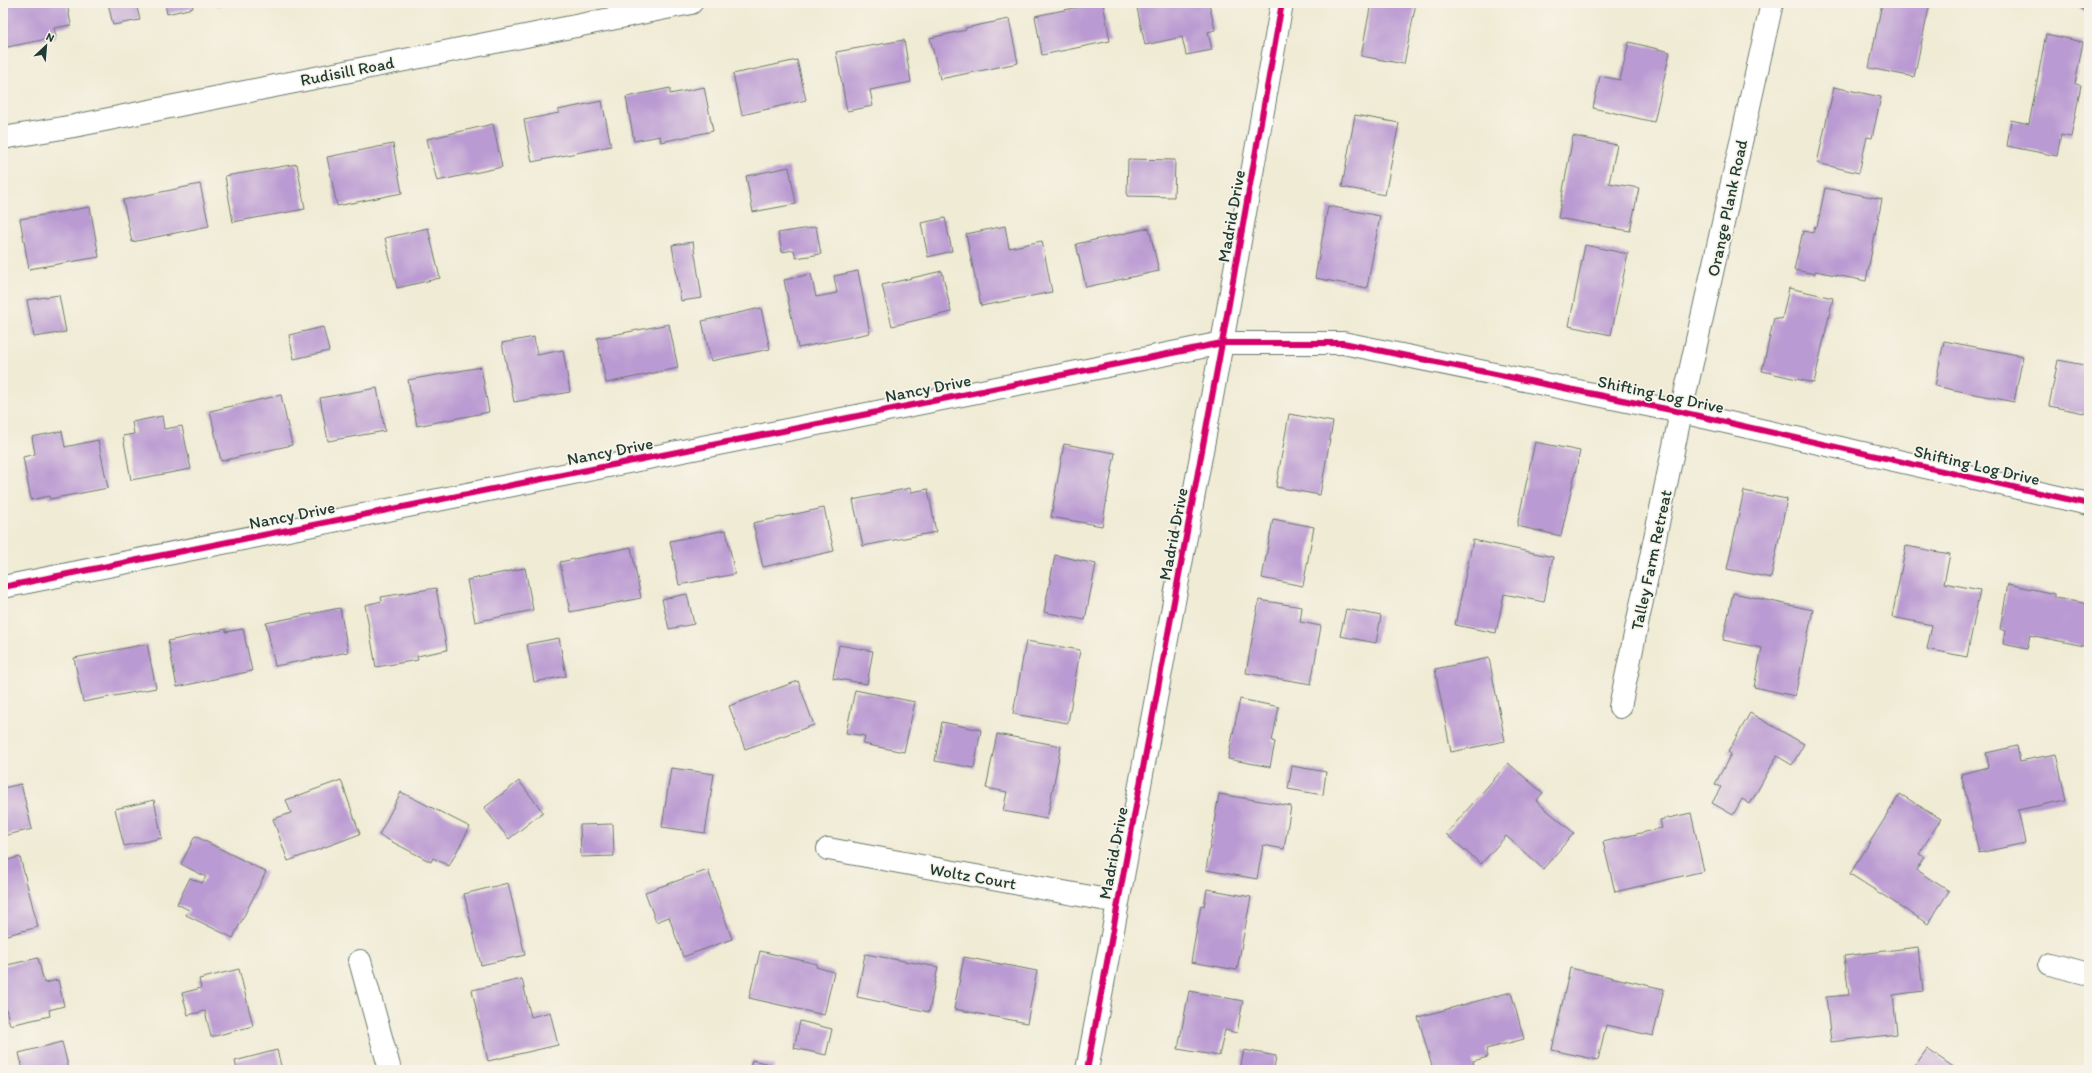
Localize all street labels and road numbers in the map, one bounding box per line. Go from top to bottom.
street label: Rudisill Road [298,52,396,90]
street label: Orange Plank Road [1703,137,1751,278]
street label: Madrid Drive [1213,168,1249,264]
street label: Nancy Drive [883,370,973,406]
street label: Shifting Log Drive [1596,371,1726,417]
street label: Nancy Drive [565,433,655,469]
street label: Shifting Log Drive [1912,441,2042,489]
street label: Madrid Drive [1154,486,1192,582]
street label: Talley Farm Retreat [1626,487,1676,632]
street label: Nancy Drive [247,497,337,533]
street label: Madrid Drive [1094,805,1132,901]
street label: Woltz Court [928,859,1019,894]

